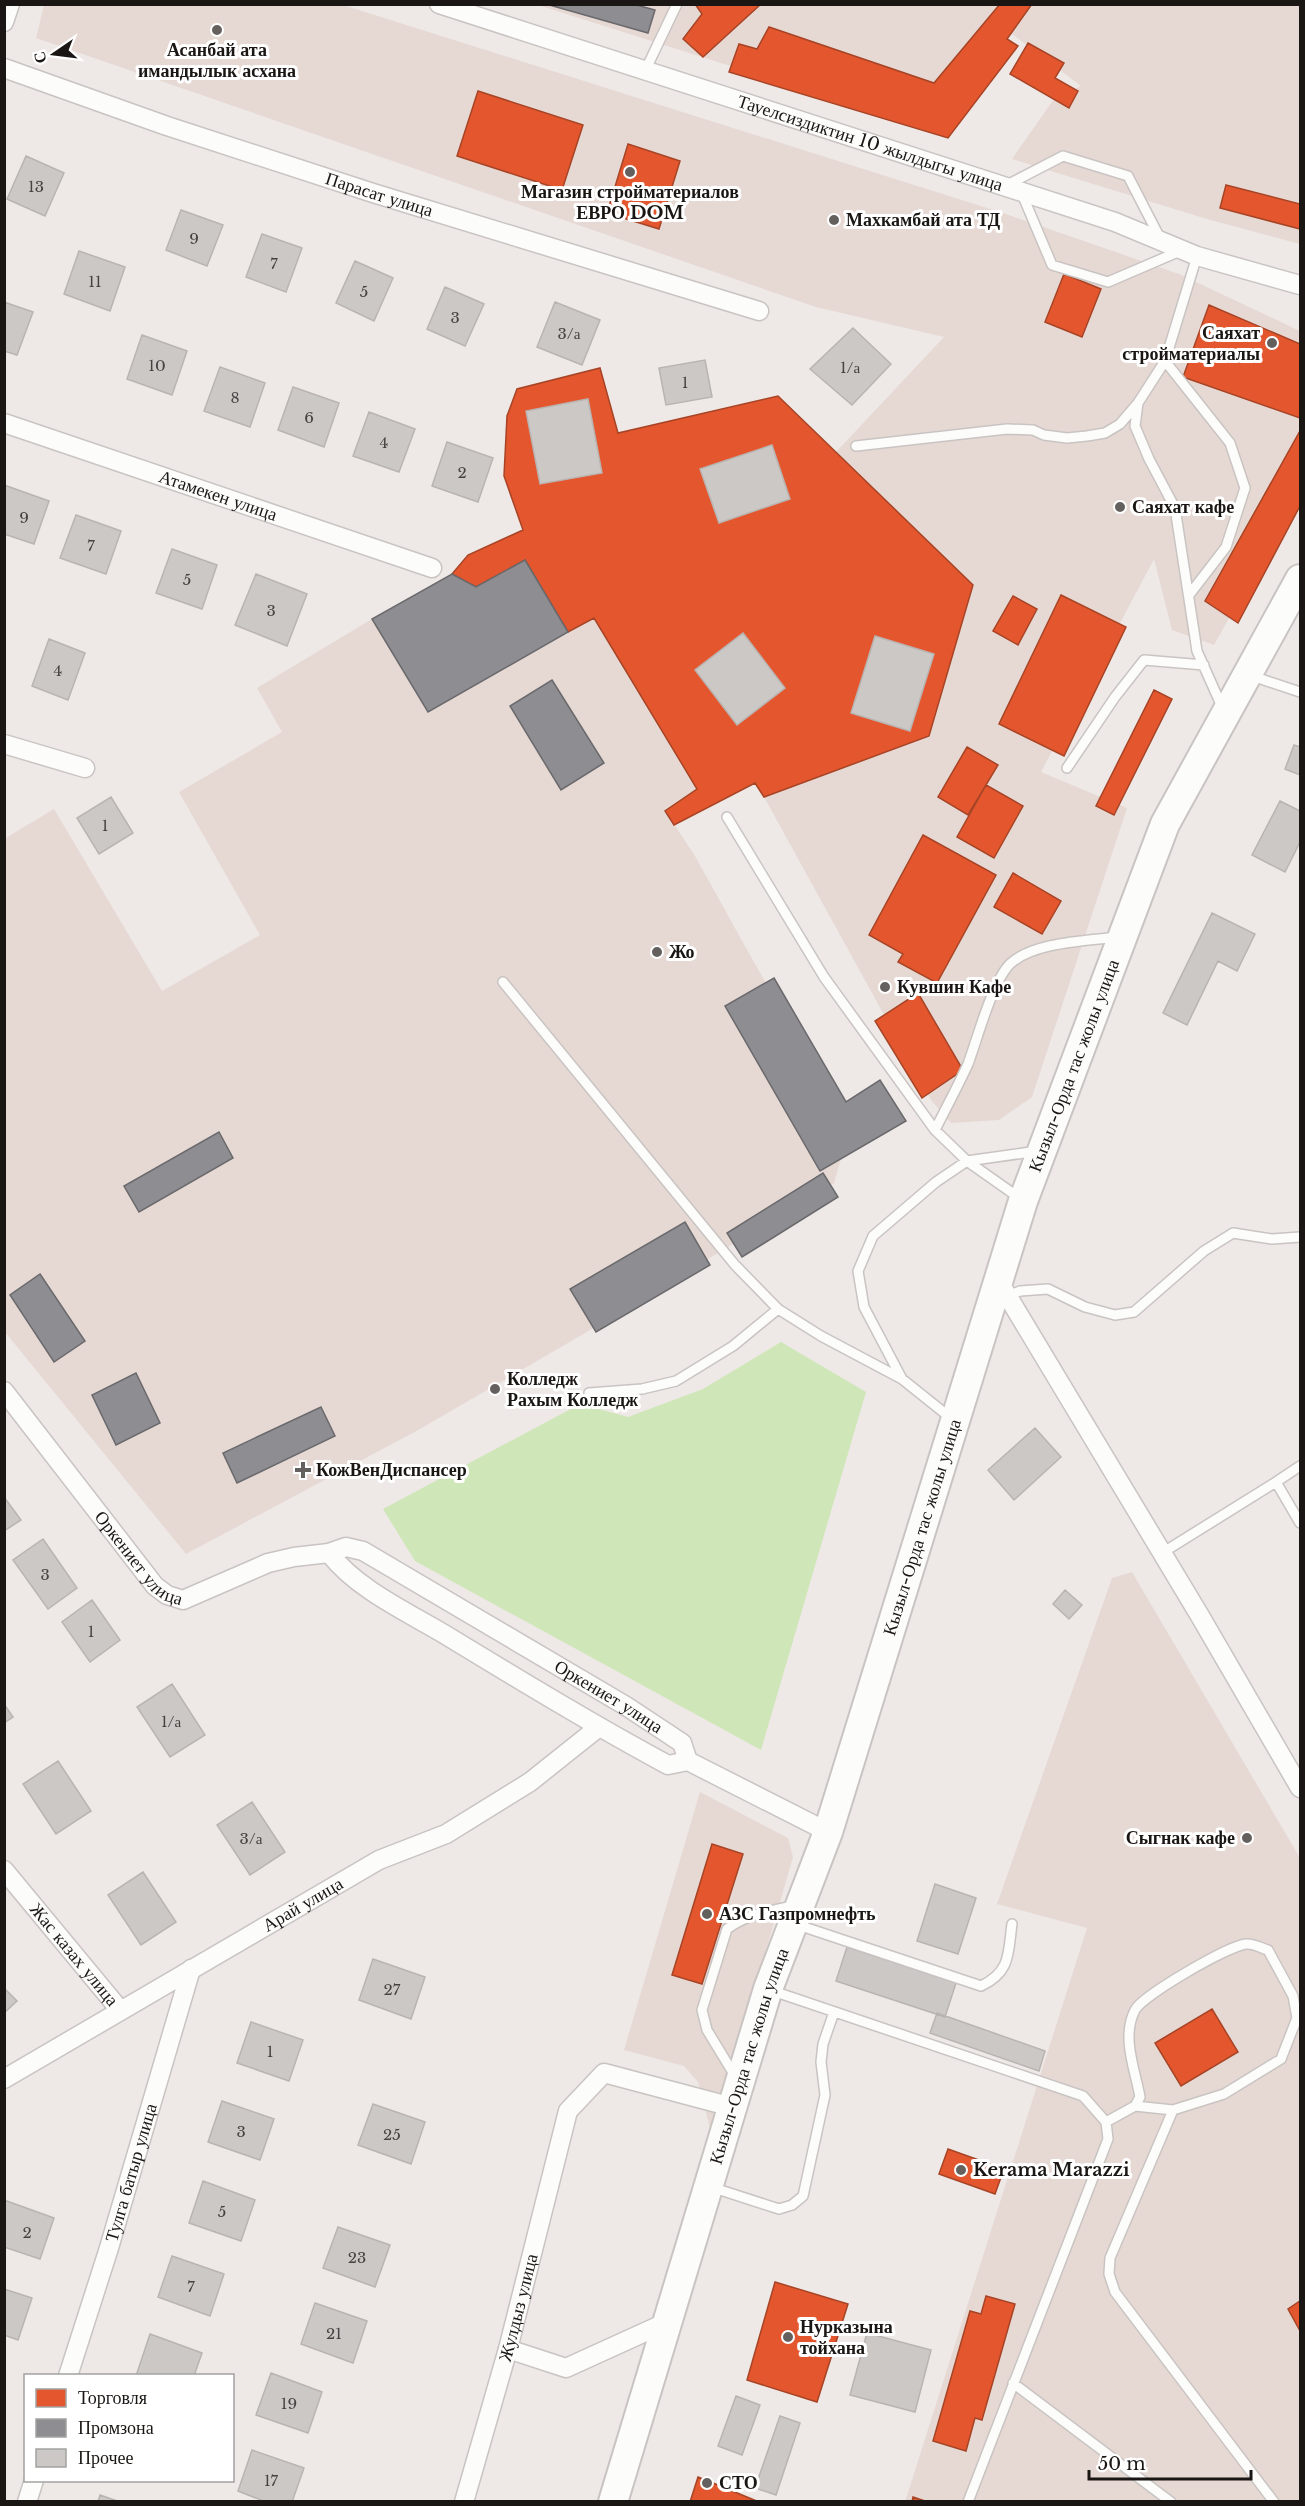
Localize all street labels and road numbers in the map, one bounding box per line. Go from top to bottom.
street label: Тауелсиздиктин 10 жылдыгы улица [735,90,1006,196]
street label: Парасат улица [323,167,436,222]
street label: Атамекен улица [156,465,280,526]
street label: Кызыл-Орда тас жолы улица [1024,956,1124,1175]
street label: Кызыл-Орда тас жолы улица [878,1416,966,1638]
street label: Оркениет улица [90,1506,185,1610]
street label: Оркениет улица [550,1655,667,1738]
street label: Арай улица [259,1872,347,1937]
street label: Жас казах улица [25,1899,123,2011]
street label: Кызыл-Орда тас жолы улица [705,1945,794,2167]
street label: Тулга батыр улица [100,2101,162,2244]
street label: Жулдыз улица [494,2251,543,2364]

